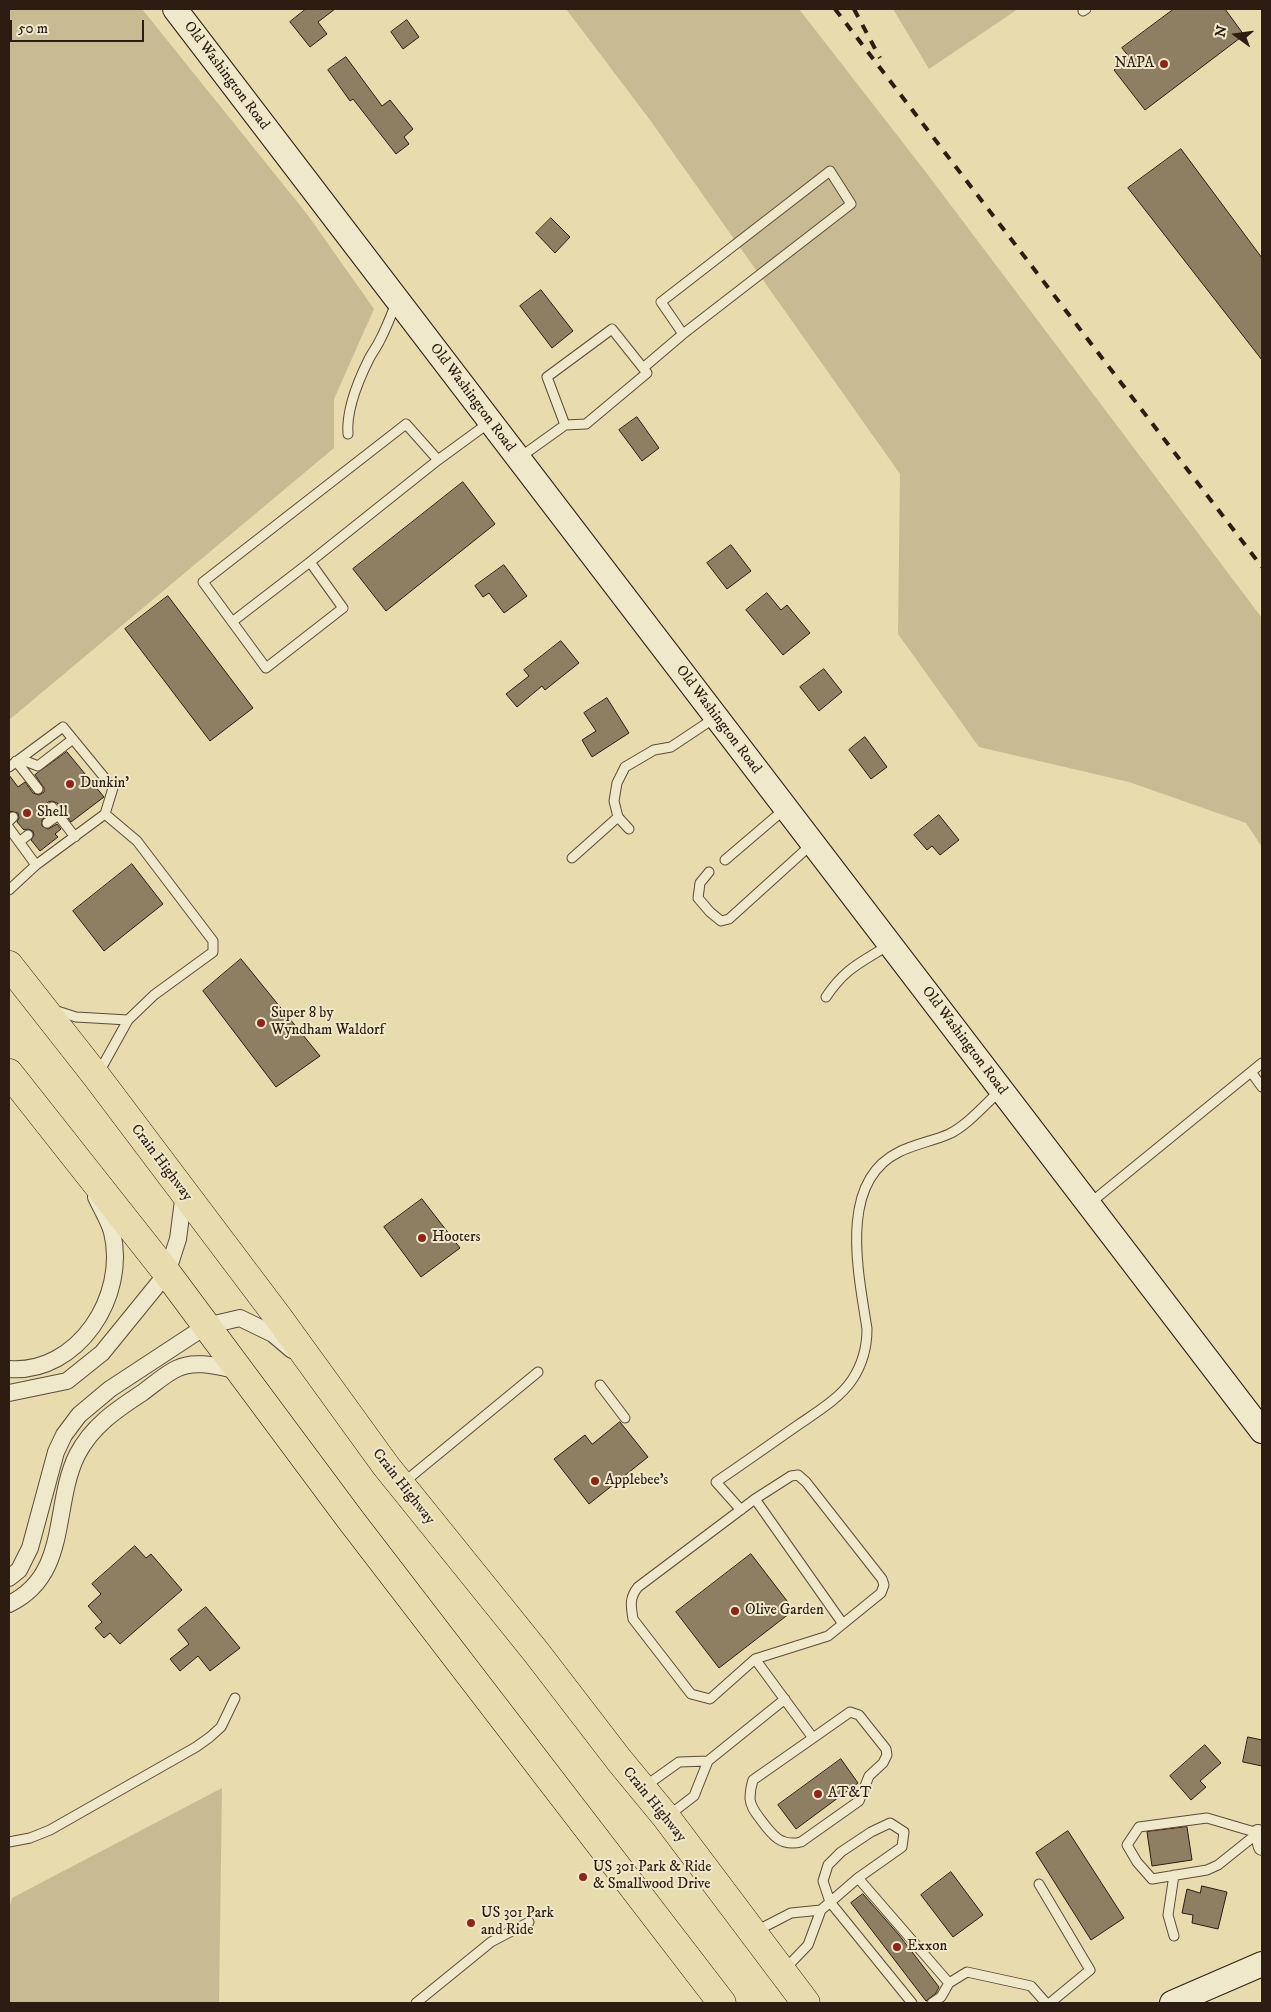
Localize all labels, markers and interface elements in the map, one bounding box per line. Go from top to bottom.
scale bar [12,10,146,42]
north arrow [1211,10,1261,60]
street label: Old Washington Road [179,18,273,134]
text: 50 m [18,19,48,38]
text: N [1211,24,1232,39]
place label: NAPA [1115,55,1154,73]
marker: NAPA [1158,58,1170,70]
street label: Old Washington Road [425,340,519,456]
street label: Old Washington Road [671,662,765,778]
place label: Dunkin' [80,775,129,793]
marker: Dunkin' [64,778,76,790]
place label: Shell [37,804,68,822]
marker: Shell [21,807,33,819]
street label: Old Washington Road [917,983,1011,1099]
place label: Super 8 by Wyndham Waldorf [271,1005,384,1040]
marker: Super 8 by Wyndham Waldorf [255,1017,267,1029]
street label: Crain Highway [126,1121,196,1205]
place label: Hooters [432,1229,481,1247]
marker: Hooters [416,1232,428,1244]
street label: Crain Highway [368,1445,438,1529]
place label: Applebee's [605,1472,668,1490]
marker: Applebee's [589,1475,601,1487]
place label: Olive Garden [745,1602,824,1620]
marker: Olive Garden [729,1605,741,1617]
street label: Crain Highway [618,1764,690,1846]
place label: AT&T [828,1785,871,1803]
marker: AT&T [812,1788,824,1800]
place label: US 301 Park & Ride & Smallwood Drive [593,1859,712,1894]
marker: US 301 Park & Ride & Smallwood Drive [577,1871,589,1883]
place label: US 301 Park and Ride [481,1905,554,1940]
marker: US 301 Park and Ride [465,1917,477,1929]
place label: Exxon [907,1938,947,1956]
marker: Exxon [891,1941,903,1953]

